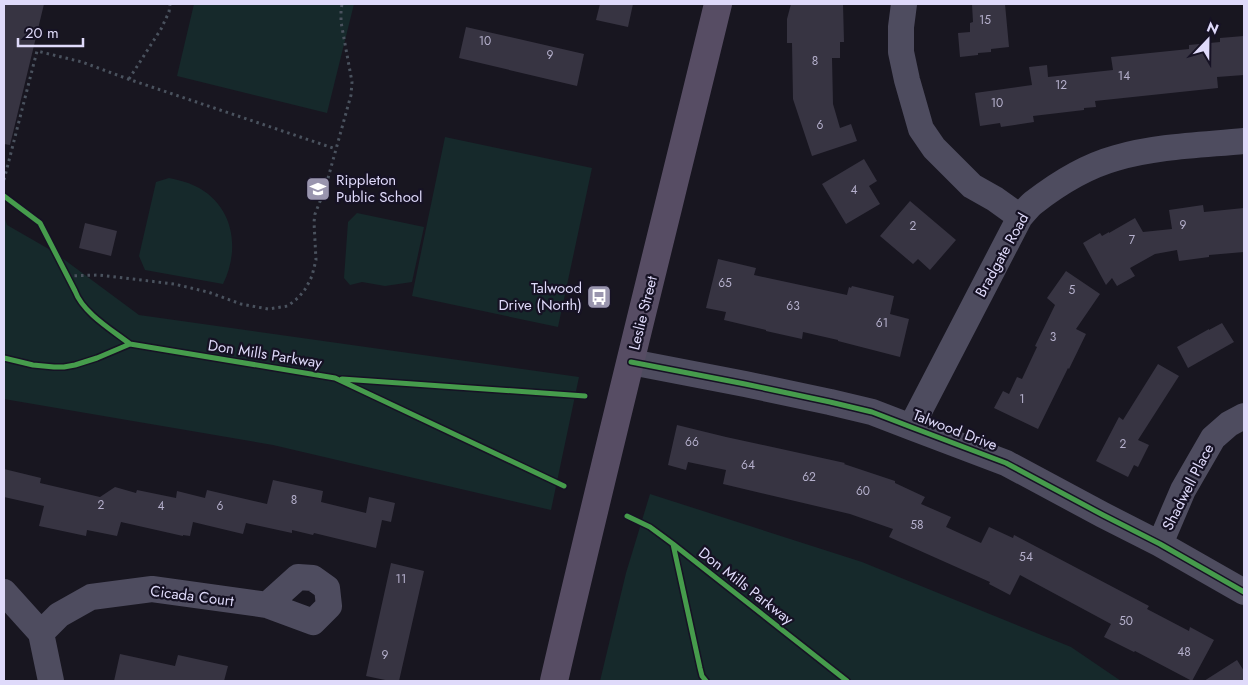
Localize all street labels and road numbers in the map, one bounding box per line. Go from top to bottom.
street label: Bradgate Road [970,209,1034,301]
street label: Leslie Street [623,273,663,352]
street label: Don Mills Parkway [206,334,324,374]
street label: Talwood Drive [910,404,1001,456]
street label: Shadwell Place [1157,440,1219,534]
street label: Don Mills Parkway [694,542,798,630]
street label: Cicada Court [149,580,235,612]

